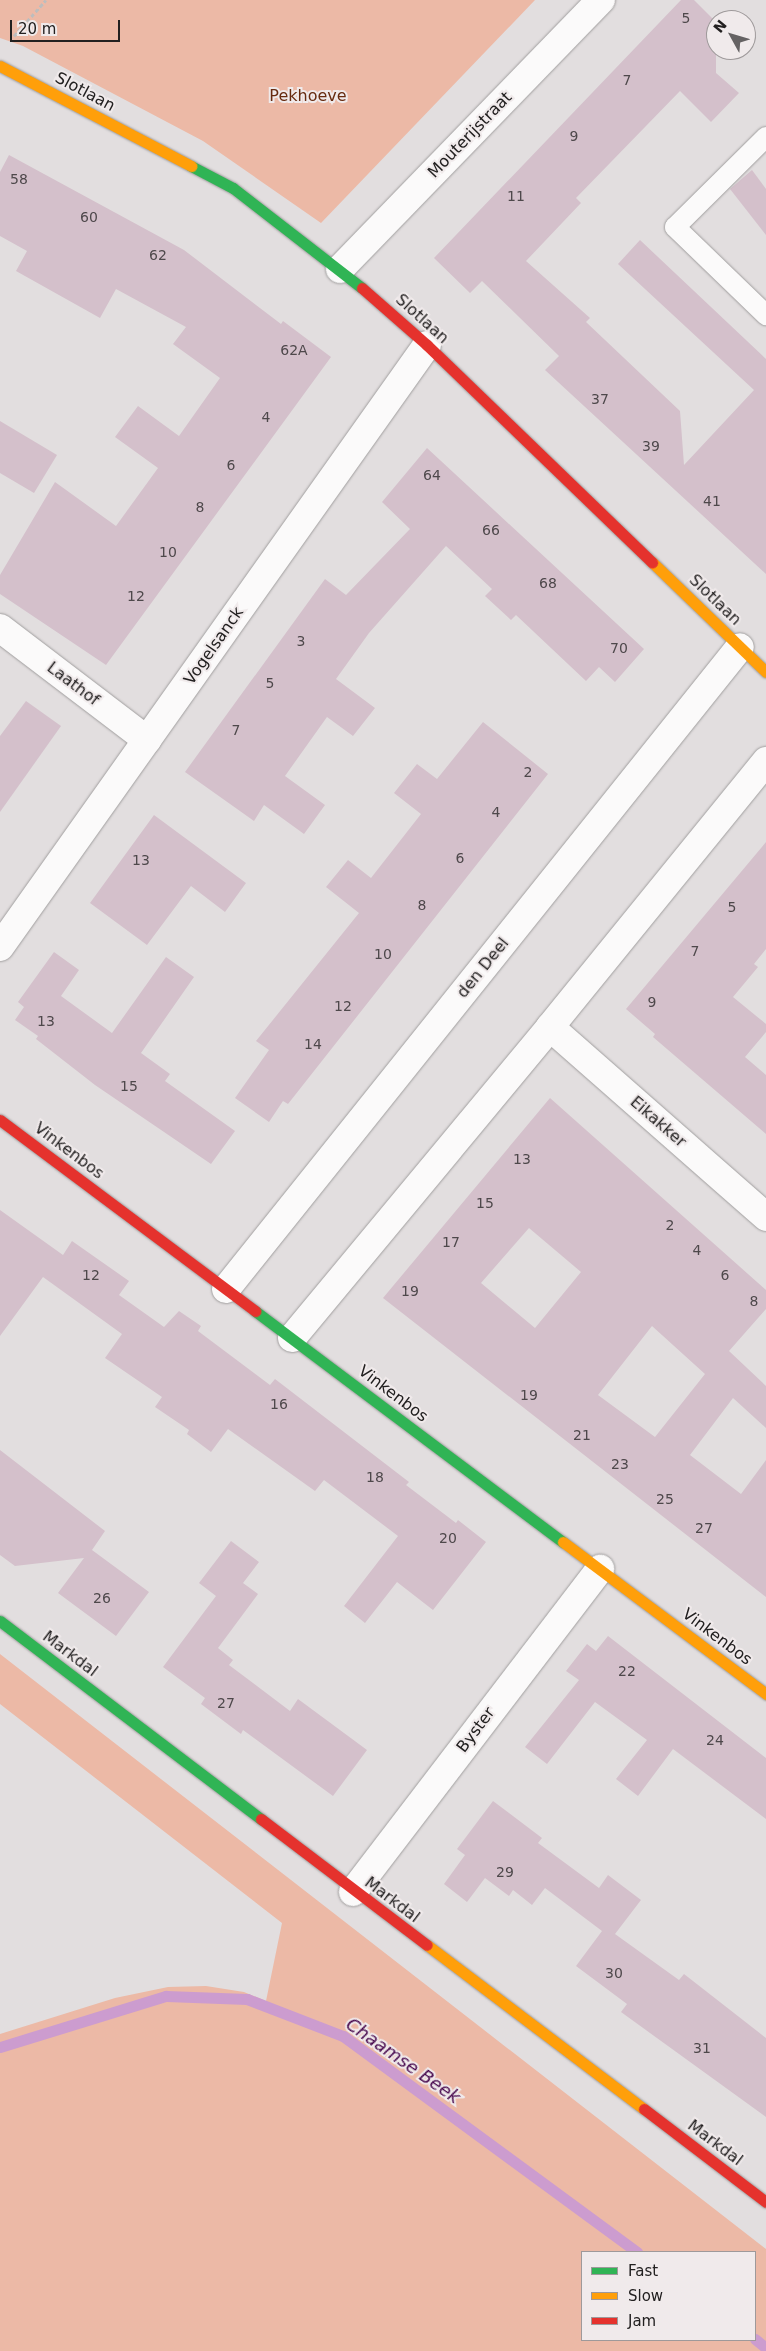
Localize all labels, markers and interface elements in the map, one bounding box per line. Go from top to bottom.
scale bar [12,10,122,42]
house number: 5 [682,10,690,26]
north arrow [706,10,756,60]
text: N [710,17,730,36]
text: 20 m [18,20,56,38]
street label: Slotlaan [52,68,118,116]
house number: 7 [623,72,631,88]
park label: Pekhoeve [269,86,347,106]
street label: Mouterijstraat [424,88,516,182]
house number: 9 [570,128,578,144]
house number: 58 [10,171,28,187]
house number: 11 [507,188,525,204]
house number: 60 [80,209,98,225]
house number: 62 [149,247,167,263]
street label: Slotlaan [391,290,453,348]
house number: 62A [280,342,308,358]
house number: 37 [591,391,609,407]
house number: 4 [262,409,270,425]
house number: 39 [642,438,660,454]
house number: 6 [227,457,235,473]
house number: 64 [423,467,441,483]
house number: 41 [703,493,721,509]
house number: 8 [196,499,204,515]
house number: 66 [482,522,500,538]
house number: 10 [159,544,177,560]
street label: Slotlaan [685,571,745,629]
house number: 68 [539,575,557,591]
house number: 12 [127,588,145,604]
street label: Vogelsanck [180,604,248,688]
house number: 3 [297,633,305,649]
house number: 70 [610,640,628,656]
street label: Laathof [43,658,103,710]
house number: 5 [266,675,274,691]
house number: 7 [232,722,240,738]
house number: 2 [524,764,532,780]
house number: 4 [492,804,500,820]
house number: 6 [456,850,464,866]
house number: 13 [132,852,150,868]
house number: 8 [418,897,426,913]
house number: 5 [728,899,736,915]
street label: den Deel [453,934,513,1002]
house number: 7 [691,943,699,959]
house number: 10 [374,946,392,962]
house number: 9 [648,994,656,1010]
house number: 12 [334,998,352,1014]
house number: 13 [37,1013,55,1029]
house number: 14 [304,1036,322,1052]
house number: 15 [120,1078,138,1094]
street label: Eikakker [626,1093,690,1151]
street label: Vinkenbos [30,1119,108,1183]
house number: 13 [513,1151,531,1167]
house number: 15 [476,1195,494,1211]
house number: 2 [666,1217,674,1233]
house number: 17 [442,1234,460,1250]
house number: 4 [693,1242,701,1258]
house number: 12 [82,1267,100,1283]
house number: 6 [721,1267,729,1283]
house number: 19 [401,1283,419,1299]
house number: 8 [750,1293,758,1309]
street label: Vinkenbos [354,1362,432,1426]
house number: 19 [520,1387,538,1403]
house number: 16 [270,1396,288,1412]
house number: 21 [573,1427,591,1443]
house number: 23 [611,1456,629,1472]
house number: 18 [366,1469,384,1485]
house number: 25 [656,1491,674,1507]
house number: 27 [695,1520,713,1536]
house number: 20 [439,1530,457,1546]
house number: 26 [93,1590,111,1606]
street label: Vinkenbos [678,1605,756,1669]
street label: Markdal [39,1627,101,1681]
house number: 22 [618,1663,636,1679]
house number: 27 [217,1695,235,1711]
street label: Byster [453,1704,499,1756]
house number: 24 [706,1732,724,1748]
house number: 29 [496,1864,514,1880]
street label: Markdal [361,1873,423,1927]
house number: 30 [605,1965,623,1981]
water label: Chaamse Beek [342,2014,464,2108]
house number: 31 [693,2040,711,2056]
street label: Markdal [684,2116,746,2170]
legend [581,2251,756,2341]
text: Fast [628,2262,658,2280]
text: Slow [628,2287,663,2305]
text: Jam [628,2312,656,2330]

